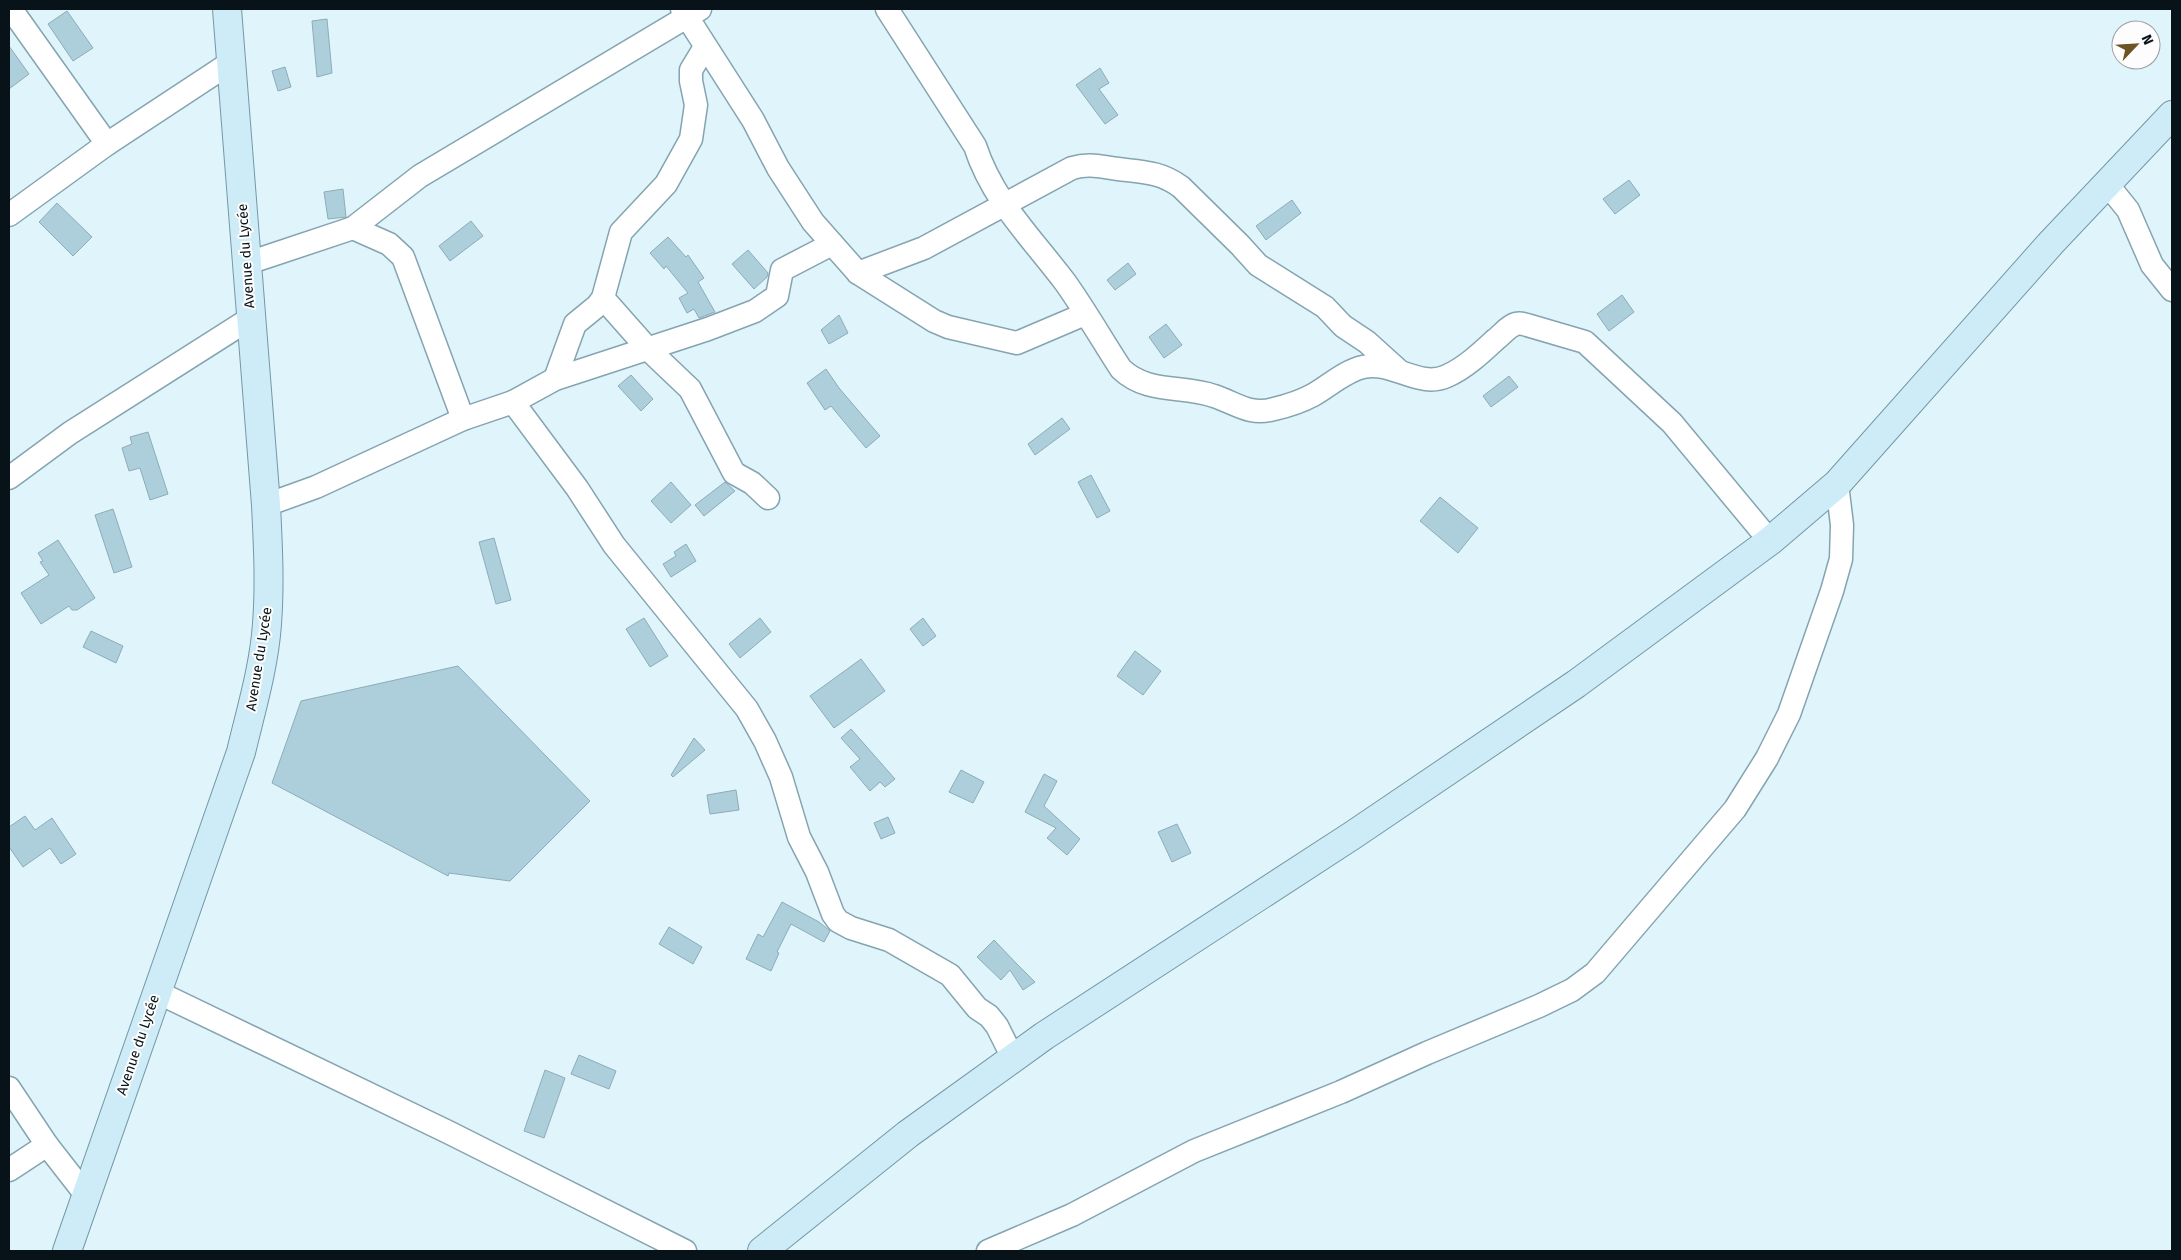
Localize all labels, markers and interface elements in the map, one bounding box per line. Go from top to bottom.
north arrow [2111,20,2161,70]
text: N [2138,32,2157,48]
street label: Avenue du Lycée [234,203,258,309]
street label: Avenue du Lycée [242,606,276,712]
street label: Avenue du Lycée [113,993,163,1097]

